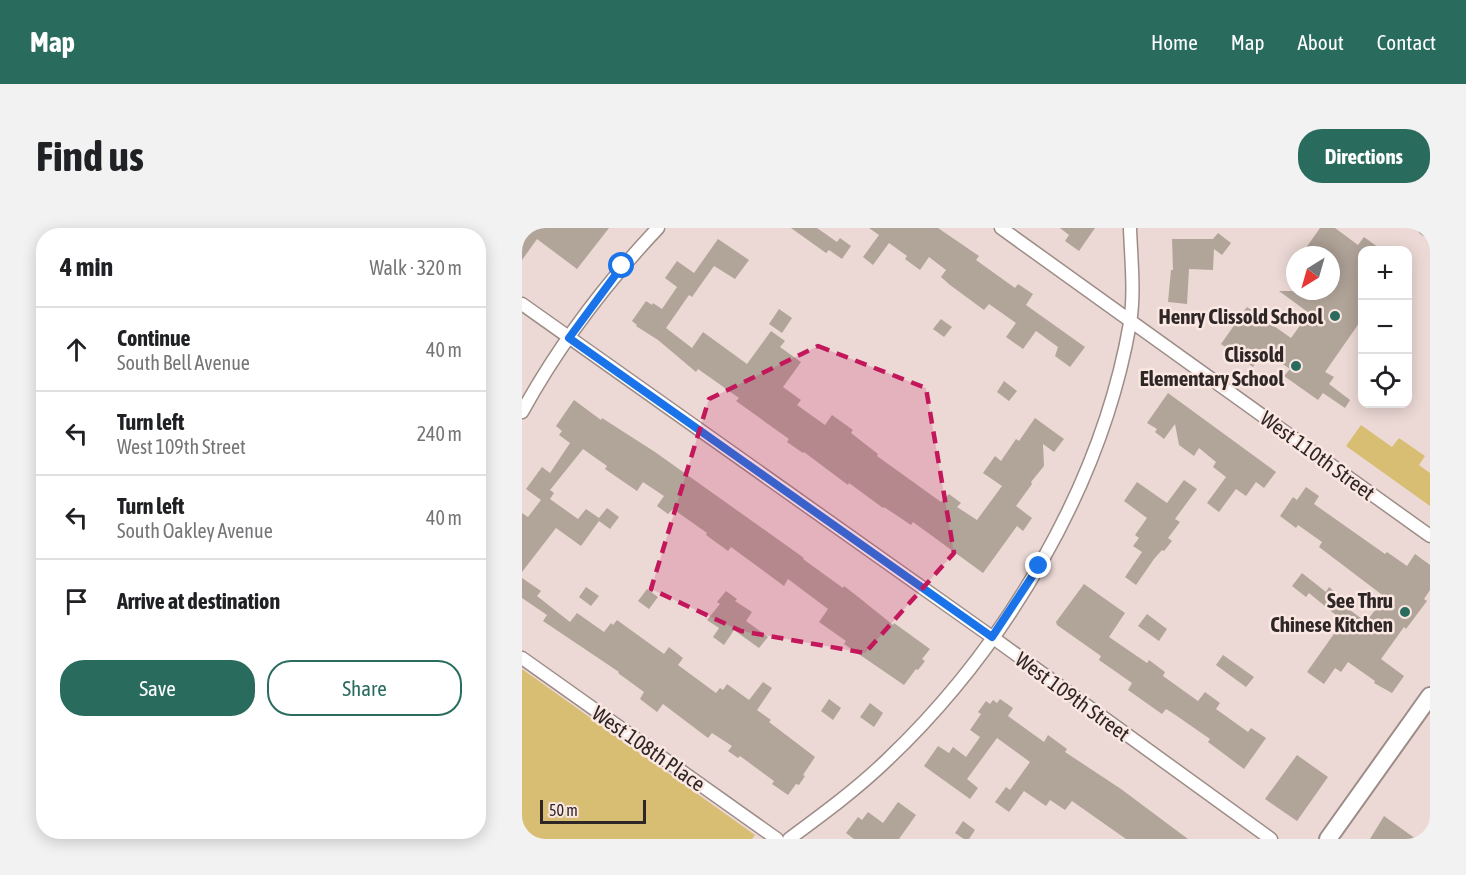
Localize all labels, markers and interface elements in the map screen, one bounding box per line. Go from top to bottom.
text: Map [30,26,75,58]
text: Home [1151,30,1198,54]
text: Map [1231,30,1265,54]
text: About [1298,30,1344,54]
text: Contact [1377,30,1436,54]
button: Directions [1298,129,1430,183]
text: Find us [36,132,144,180]
north arrow [1286,246,1340,300]
map controls [1358,246,1412,408]
button: + [1358,246,1412,300]
text: 4 min [60,252,113,282]
route start [608,252,634,278]
text: Walk · 320 m [370,256,462,279]
button: − [1358,300,1412,354]
place label: Henry Clissold School [1159,304,1323,328]
marker: Henry Clissold School [1328,309,1342,323]
text: Continue [117,325,191,351]
icon: ahead [60,333,93,366]
text: 40 m [426,338,462,361]
place label: Clissold Elementary School [1140,342,1284,390]
text: South Bell Avenue [117,351,250,374]
button: locate [1358,354,1412,408]
marker: Clissold Elementary School [1289,359,1303,373]
street label: West 110th Street [1256,406,1380,504]
text: Turn left [117,409,184,435]
icon: left [60,417,93,450]
text: 240 m [417,422,462,445]
text: West 109th Street [117,435,246,458]
text: Turn left [117,493,184,519]
icon: left [60,501,93,534]
text: 40 m [426,506,462,529]
text: South Oakley Avenue [117,519,273,542]
route end [1025,552,1051,578]
icon: arrive [60,585,93,618]
text: Arrive at destination [117,588,280,614]
place label: See Thru Chinese Kitchen [1270,588,1393,636]
marker: See Thru Chinese Kitchen [1398,605,1412,619]
street label: West 109th Street [1011,647,1135,745]
button: Save [60,660,255,716]
button: Share [267,660,462,716]
street label: West 108th Place [588,700,710,796]
scale bar [540,797,646,824]
text: 50 m [549,801,578,819]

